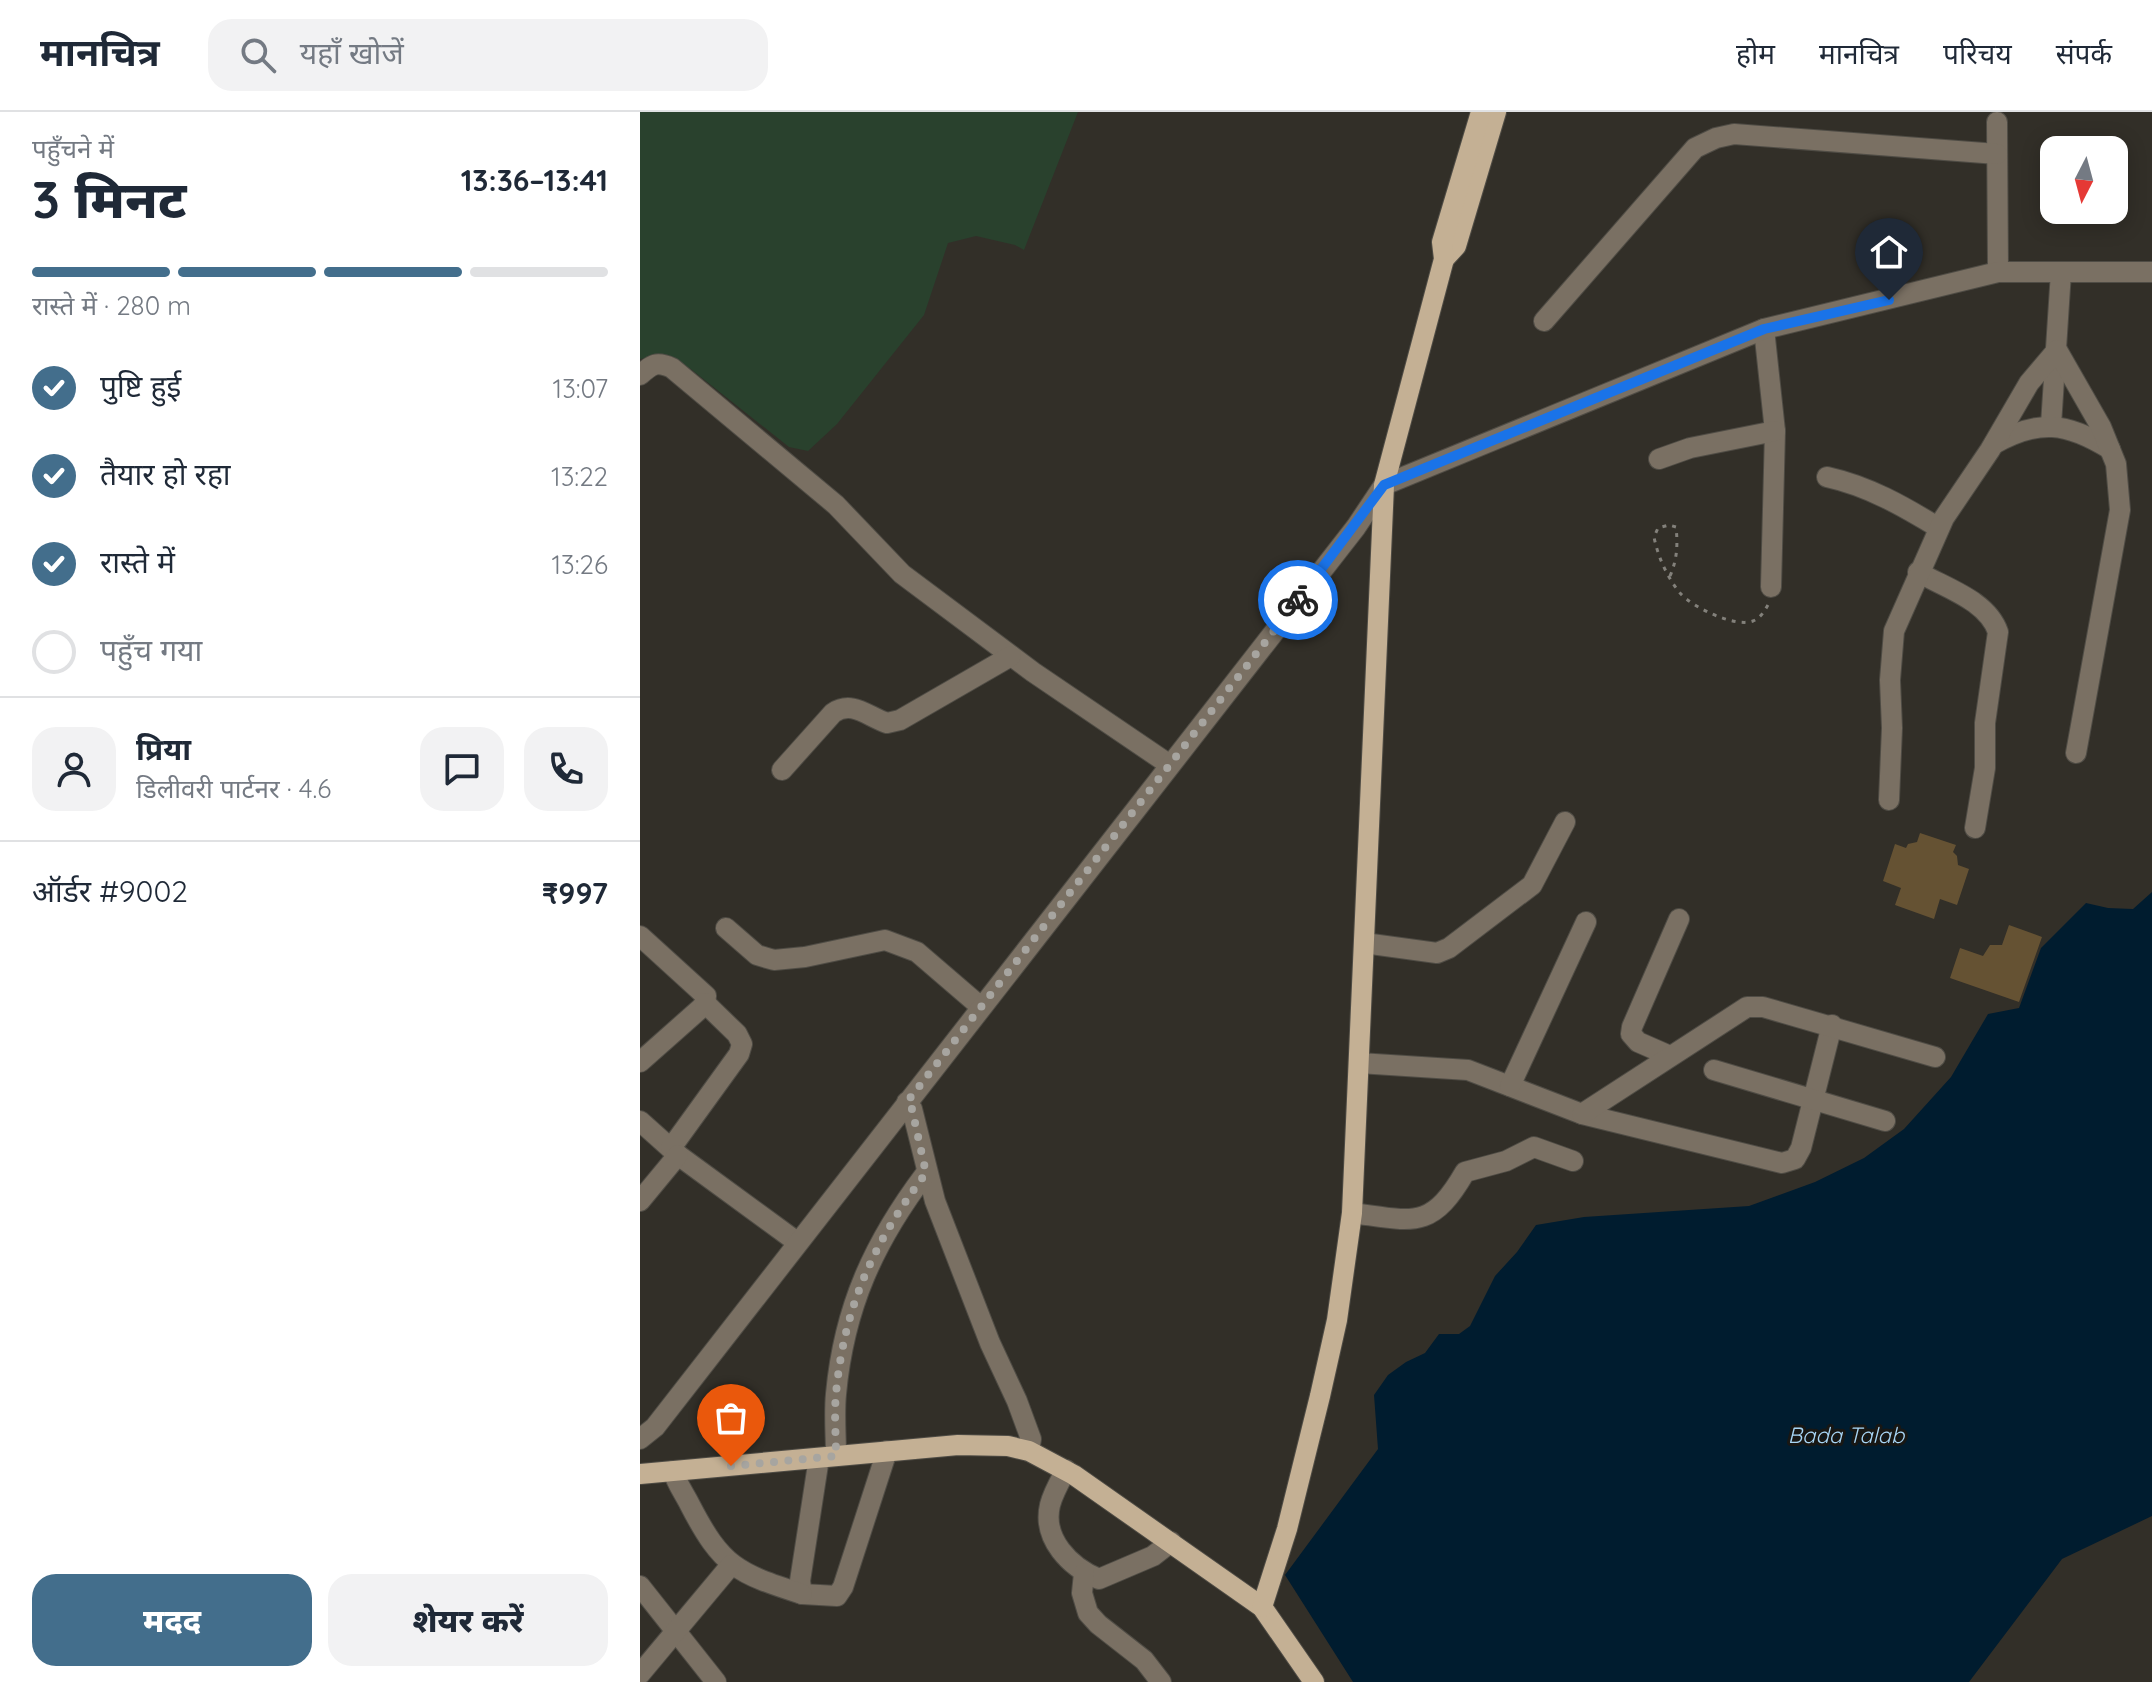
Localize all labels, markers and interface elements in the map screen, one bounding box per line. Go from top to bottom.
search box [208,19,768,91]
text: मानचित्र [40,28,160,76]
icon: search [236,33,280,77]
text: यहाँ खोजें [300,34,404,72]
text: होम [1736,36,1775,71]
text: मानचित्र [1819,36,1899,71]
text: परिचय [1943,36,2012,71]
text: संपर्क [2056,36,2112,71]
text: पहुँचने में [32,132,114,165]
north arrow [2040,136,2128,224]
map controls [2040,136,2128,224]
text: 13:36–13:41 [461,161,608,199]
text: 3 मिनट [32,166,186,231]
pin [1855,218,1923,300]
icon: home [1867,230,1911,274]
text: रास्ते में · 280 m [32,289,191,322]
icon: check [32,366,76,410]
text: पुष्टि हुई [100,367,181,405]
text: 13:07 [553,372,608,405]
icon: check [32,454,76,498]
text: तैयार हो रहा [100,455,231,493]
text: 13:22 [551,460,608,493]
icon: check [32,542,76,586]
text: रास्ते में [100,543,175,581]
text: 13:26 [552,548,608,581]
courier [1258,560,1338,640]
icon: bike [1276,578,1320,622]
text: पहुँच गया [100,631,202,669]
button: person [32,727,116,811]
button: chat [420,727,504,811]
button: phone [524,727,608,811]
text: प्रिया [136,730,191,768]
text: डिलीवरी पार्टनर · 4.6 [136,772,331,805]
text: ऑर्डर #9002 [32,872,188,910]
text: ₹997 [542,874,608,912]
pin [697,1384,765,1466]
icon: bag [709,1396,753,1440]
water label: Bada Talab [1788,1421,1906,1449]
button: मदद [32,1574,312,1666]
button: शेयर करें [328,1574,608,1666]

